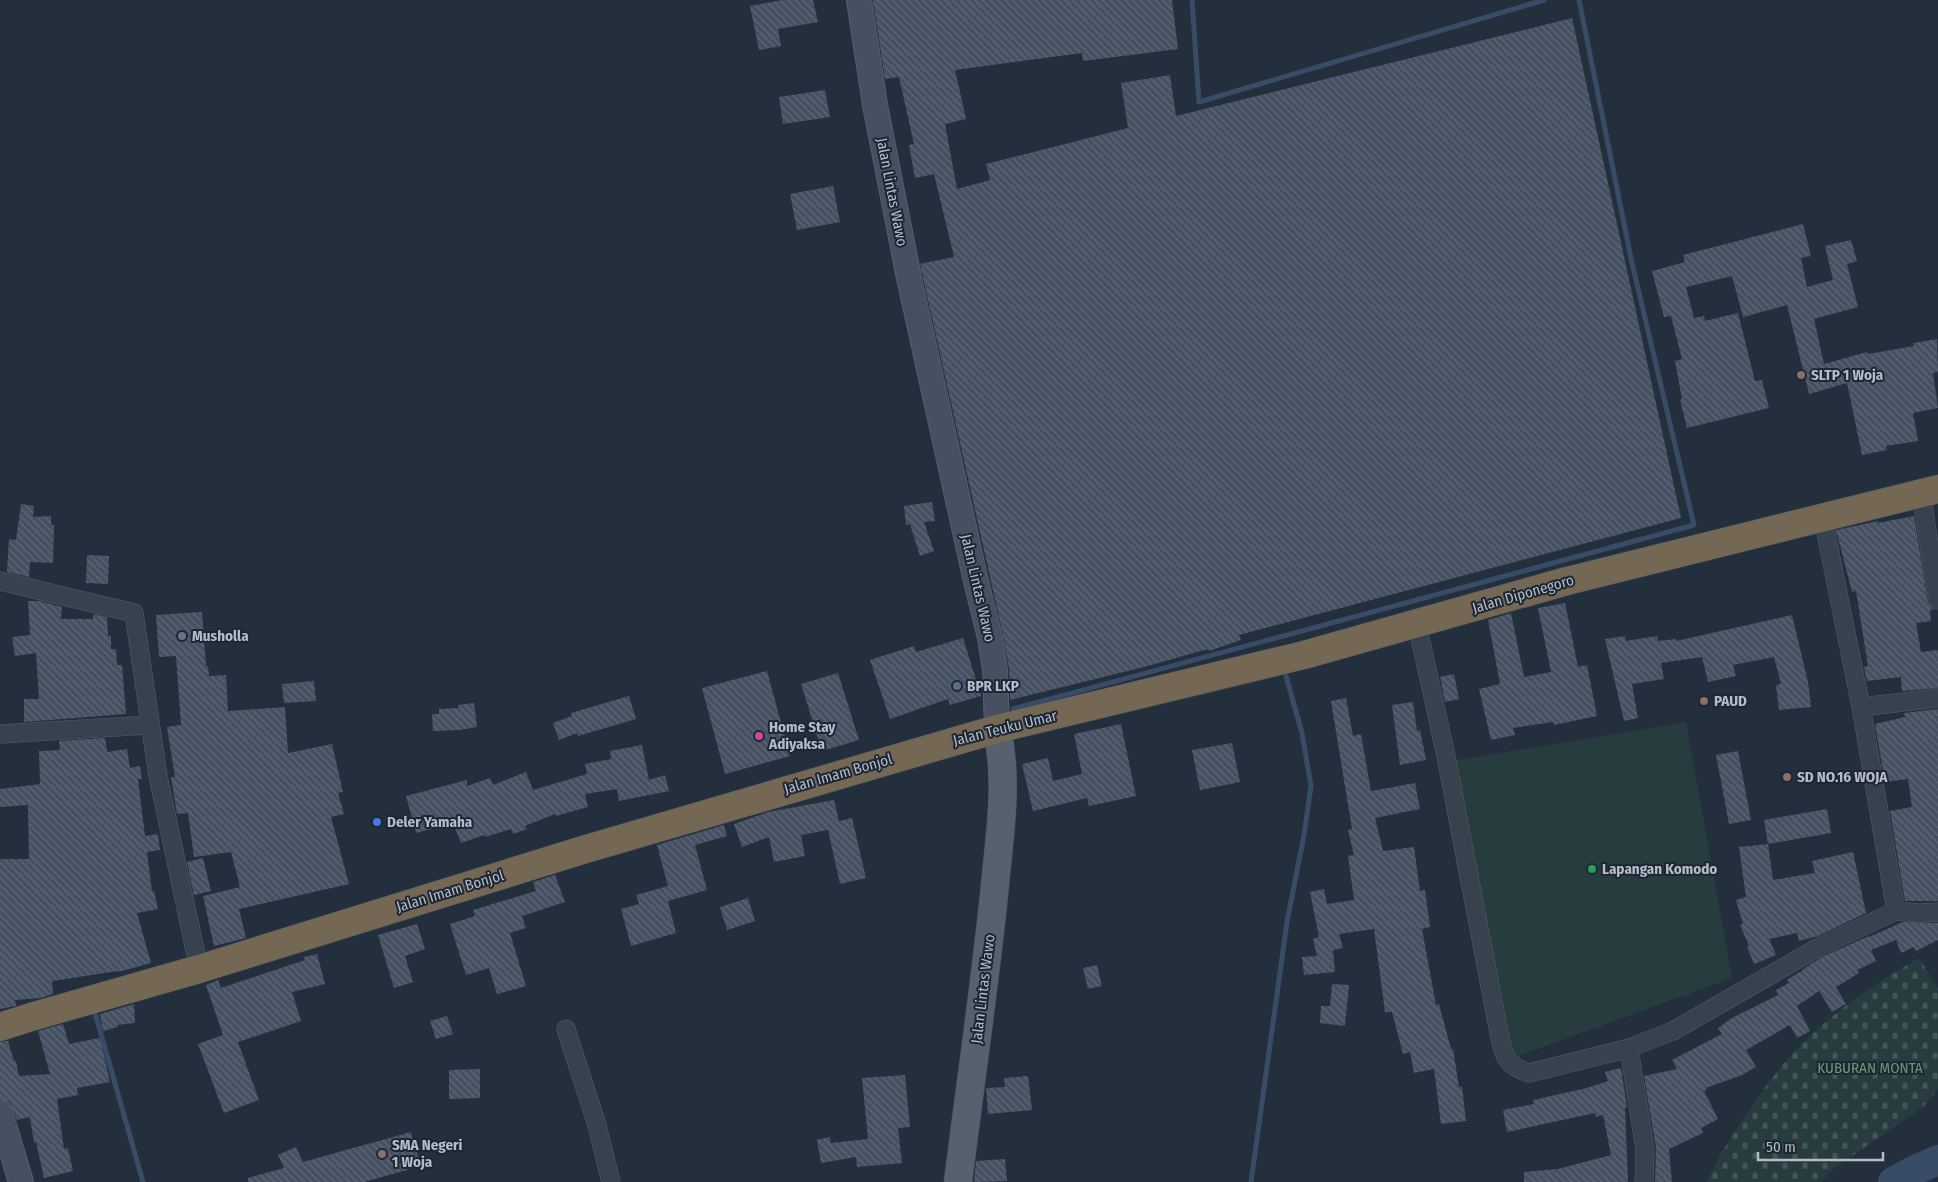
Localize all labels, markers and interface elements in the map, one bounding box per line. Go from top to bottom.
street label: Jalan Lintas Wawo [873,136,911,248]
place label: SLTP 1 Woja [1811,366,1884,384]
marker: SLTP 1 Woja [1795,369,1807,381]
street label: Jalan Lintas Wawo [957,532,999,644]
street label: Jalan Diponegoro [1470,571,1576,617]
place label: Musholla [192,627,249,645]
marker: Musholla [176,630,188,642]
place label: BPR LKP [967,677,1019,695]
marker: BPR LKP [951,680,963,692]
place label: PAUD [1714,692,1747,710]
marker: PAUD [1698,695,1710,707]
street label: Jalan Teuku Umar [951,706,1060,750]
place label: Home Stay Adiyaksa [768,718,836,753]
marker: Home Stay Adiyaksa [753,730,765,742]
street label: Jalan Imam Bonjol [782,750,894,798]
place label: SD NO.16 WOJA [1797,768,1888,786]
marker: SD NO.16 WOJA [1781,771,1793,783]
place label: Deler Yamaha [387,813,473,831]
marker: Deler Yamaha [371,816,383,828]
place label: Lapangan Komodo [1602,860,1717,878]
marker: Lapangan Komodo [1586,863,1598,875]
street label: Jalan Imam Bonjol [394,866,506,916]
street label: Jalan Lintas Wawo [967,933,999,1045]
park label: KUBURAN MONTA [1817,1059,1923,1077]
scale bar [1758,1130,1883,1162]
place label: SMA Negeri 1 Woja [392,1136,463,1171]
text: 50 m [1766,1138,1796,1156]
marker: SMA Negeri 1 Woja [376,1148,388,1160]

